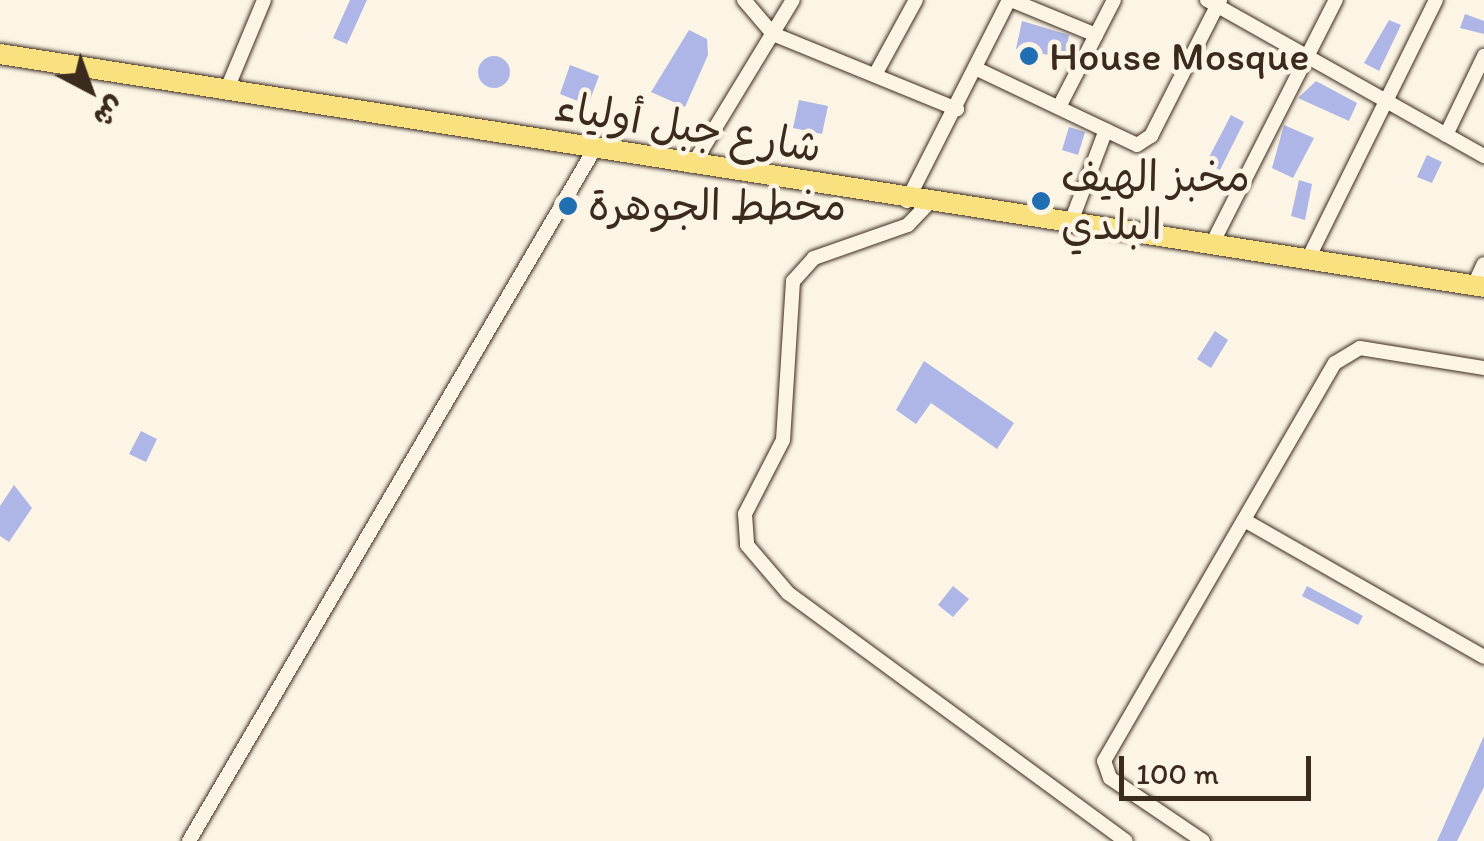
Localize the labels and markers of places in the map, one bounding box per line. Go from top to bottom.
place label: House Mosque [1049,31,1309,81]
marker: House Mosque [1018,45,1040,67]
place label: مخبز الهيف البلدي [1061,152,1250,250]
place label: مخطط الجوهرة [588,181,846,231]
marker: مخبز الهيف البلدي [1030,190,1052,212]
marker: مخطط الجوهرة [557,195,579,217]

